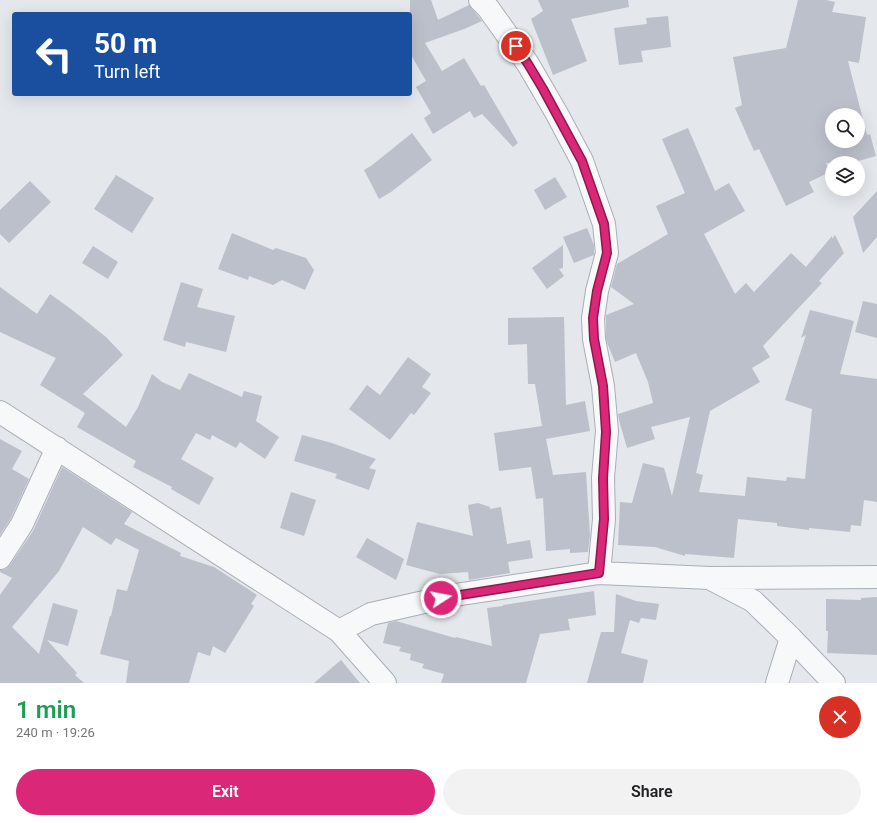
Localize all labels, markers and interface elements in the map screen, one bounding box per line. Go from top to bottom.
text: 50 m [94,27,157,60]
icon: left [28,28,80,80]
pin [499,29,533,63]
icon: arrive [505,35,527,57]
text: Turn left [94,61,160,82]
map controls [825,108,865,196]
button: search [825,108,865,148]
button: layers [825,156,865,196]
position arrow [420,577,462,619]
text: 1 min [16,696,76,724]
button: close [819,696,861,738]
text: 240 m · 19:26 [16,725,95,740]
button: Exit [16,769,435,815]
button: Share [443,769,861,815]

